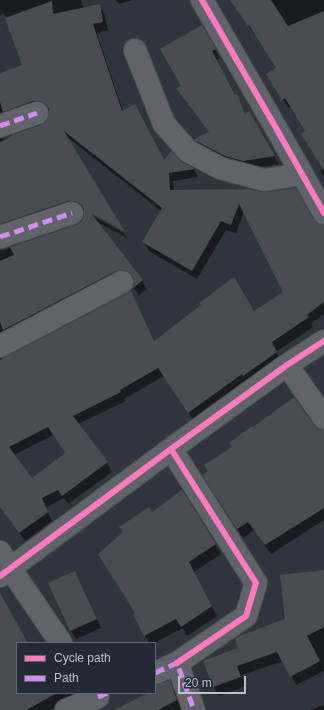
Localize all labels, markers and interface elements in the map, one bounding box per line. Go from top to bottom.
legend [16,642,156,694]
text: Cycle path [54,651,111,665]
scale bar [180,668,248,694]
text: Path [54,671,79,685]
text: 20 m [185,676,212,690]

